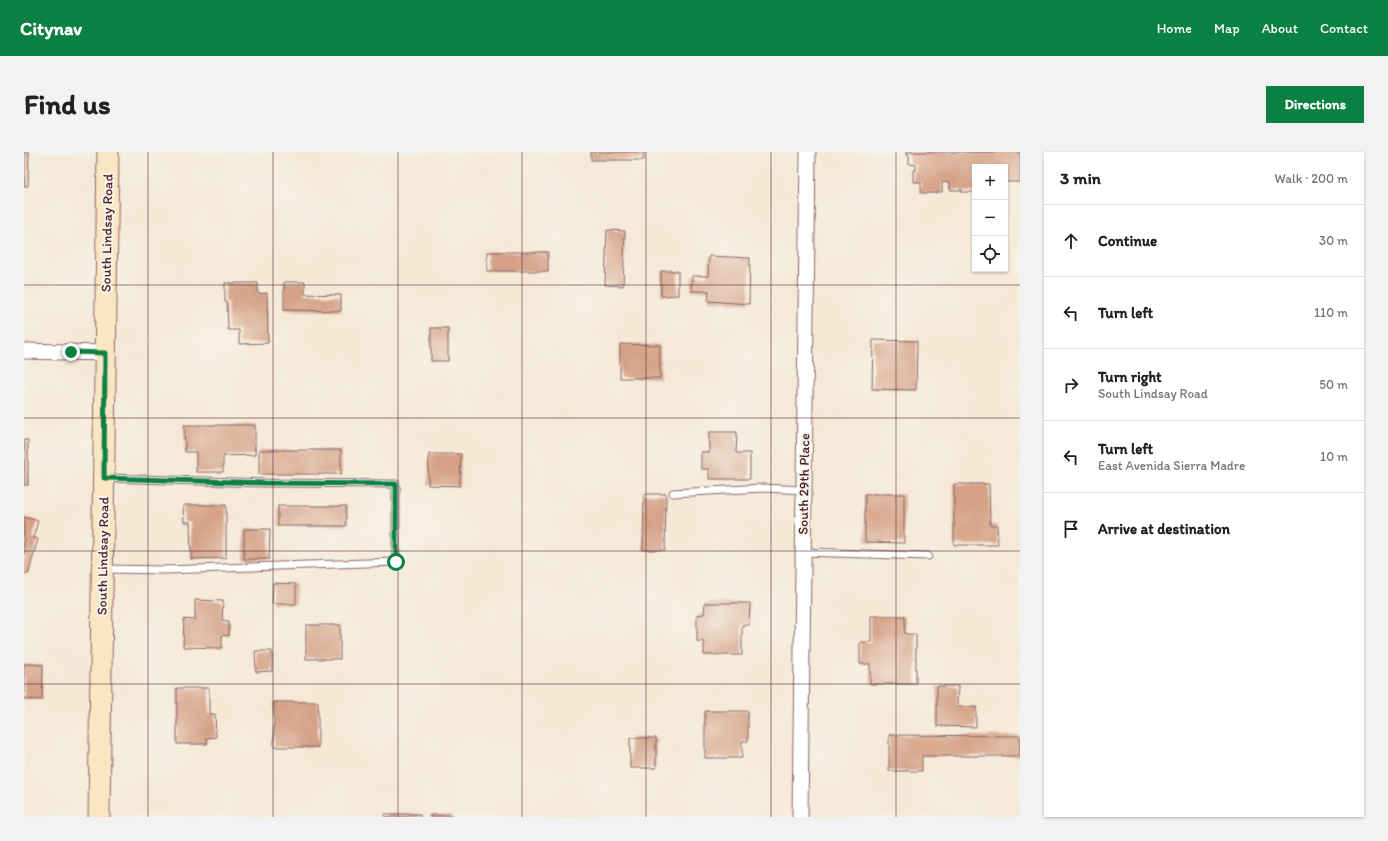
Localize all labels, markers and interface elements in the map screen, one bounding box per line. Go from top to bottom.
text: Citynav [20,17,82,40]
text: Home [1157,20,1192,37]
text: Map [1214,20,1240,37]
text: About [1262,20,1298,37]
text: Contact [1320,20,1368,37]
button: Directions [1266,86,1364,123]
text: Find us [24,87,111,121]
map controls [972,164,1008,272]
button: + [972,164,1008,200]
text: 3 min [1060,168,1101,188]
text: Walk · 200 m [1275,171,1348,186]
street label: South Lindsay Road [97,173,117,292]
button: − [972,200,1008,236]
icon: ahead [1060,230,1082,252]
text: Continue [1098,232,1157,250]
text: 30 m [1319,233,1348,248]
button: locate [972,236,1008,272]
icon: left [1060,302,1082,324]
text: Turn left [1098,304,1153,322]
text: 110 m [1314,305,1348,320]
route end [62,343,80,361]
text: Turn right [1098,368,1162,386]
icon: right [1060,374,1082,396]
text: 50 m [1319,377,1348,392]
text: South Lindsay Road [1098,386,1208,401]
street label: South 29th Place [795,433,813,535]
text: Turn left [1098,440,1153,458]
icon: left [1060,446,1082,468]
text: 10 m [1320,449,1348,464]
text: East Avenida Sierra Madre [1098,458,1245,473]
street label: South Lindsay Road [93,496,113,615]
icon: arrive [1060,518,1082,540]
text: Arrive at destination [1098,520,1230,538]
route start [387,553,405,571]

